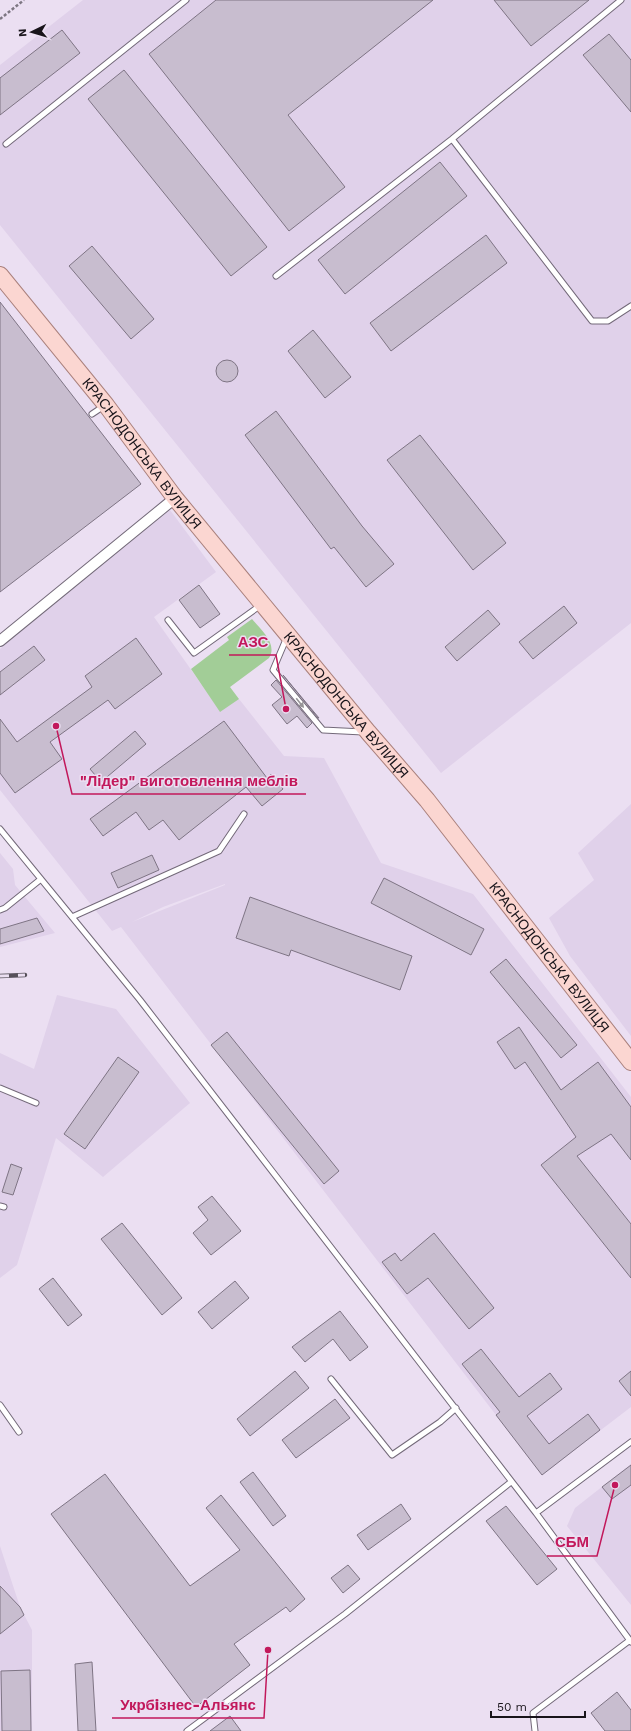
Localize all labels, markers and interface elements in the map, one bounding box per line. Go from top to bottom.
north arrow [12,12,52,52]
text: N [16,28,29,37]
street label: КРАСНОДОНСЬКА ВУЛИЦЯ [79,375,205,532]
callout: АЗС [229,628,276,655]
street label: КРАСНОДОНСЬКА ВУЛИЦЯ [281,628,412,781]
text: АЗС [238,633,269,651]
one-way arrow [296,697,305,708]
callout: "Лідер" виготовлення меблів [72,767,306,794]
text: "Лідер" виготовлення меблів [80,772,298,790]
street label: КРАСНОДОНСЬКА ВУЛИЦЯ [486,879,613,1035]
callout: СБМ [547,1529,597,1556]
text: СБМ [555,1533,589,1551]
callout: Укрбiзнес-Альянс [112,1691,264,1718]
scale bar [491,1693,585,1719]
text: Укрбiзнес-Альянс [120,1696,256,1714]
text: 50 m [497,1700,527,1714]

